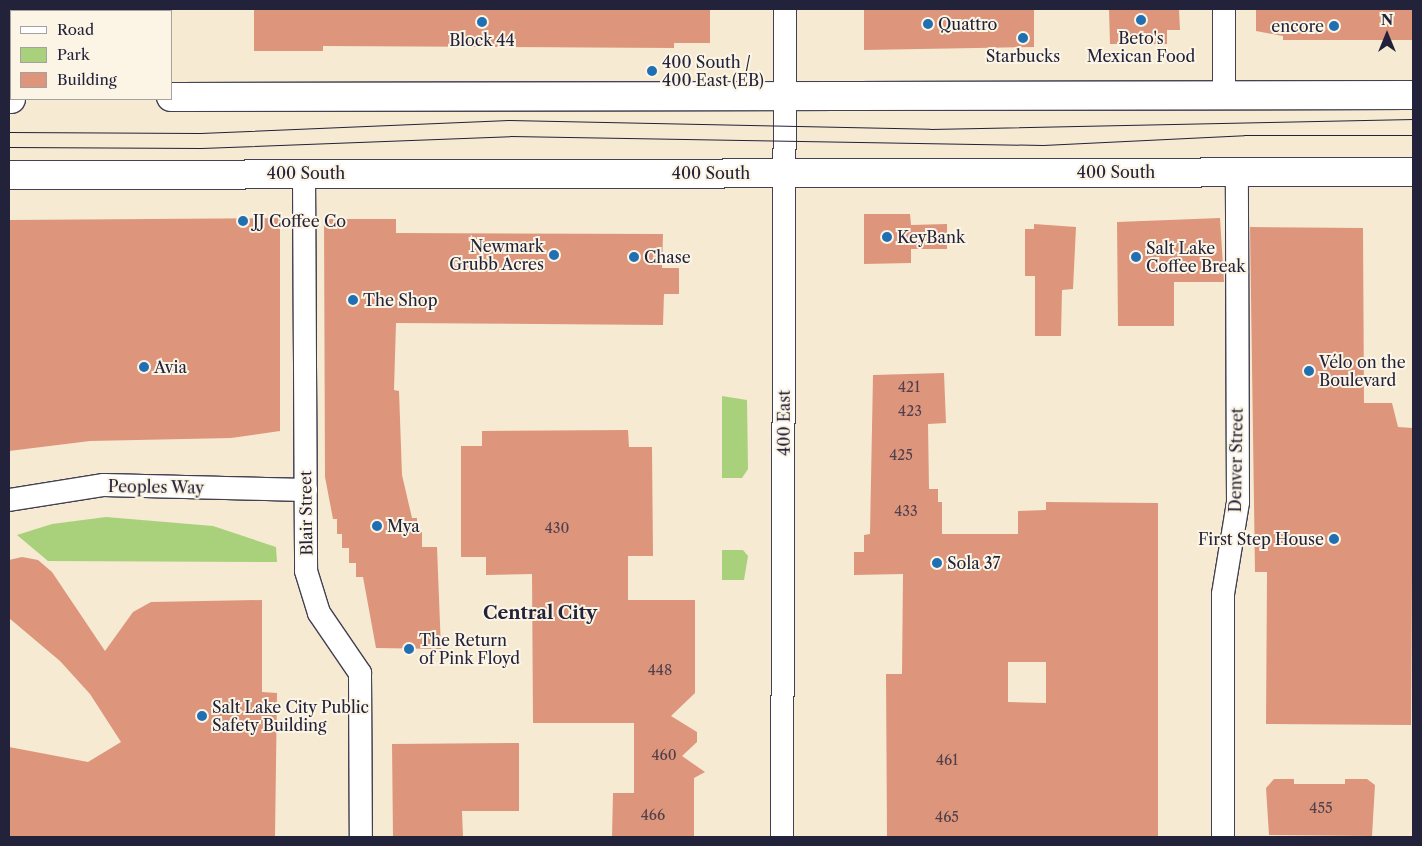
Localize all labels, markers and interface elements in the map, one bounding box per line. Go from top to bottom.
legend [10,10,172,100]
north arrow [1362,10,1412,60]
text: N [1381,11,1393,29]
place label: Quattro [938,14,997,34]
marker: Beto's Mexican Food [1135,14,1147,26]
marker: Block 44 [476,16,488,28]
place label: encore [1271,16,1324,36]
marker: Quattro [922,18,934,30]
text: Road [57,20,94,39]
marker: encore [1328,20,1340,32]
place label: Beto's Mexican Food [1087,28,1195,66]
place label: Block 44 [449,30,515,50]
marker: Starbucks [1017,32,1029,44]
text: Park [57,45,90,64]
place label: Starbucks [986,46,1060,66]
place label: 400 South / 400 East (EB) [662,52,764,90]
marker: 400 South / 400 East (EB) [646,65,658,77]
text: Building [57,70,117,89]
street label: 400 South [1077,162,1155,182]
street label: 400 South [267,163,345,183]
street label: 400 South [672,163,750,183]
place label: JJ Coffee Co [253,211,346,231]
marker: JJ Coffee Co [237,215,249,227]
place label: KeyBank [897,227,965,247]
marker: KeyBank [881,231,893,243]
place label: Newmark Grubb Acres [448,236,544,274]
place label: Salt Lake Coffee Break [1146,238,1245,276]
place label: Chase [644,247,691,267]
marker: Newmark Grubb Acres [548,249,560,261]
marker: Chase [628,251,640,263]
marker: Salt Lake Coffee Break [1130,251,1142,263]
place label: The Shop [363,290,437,310]
marker: The Shop [347,294,359,306]
place label: Vélo on the Boulevard [1319,352,1406,390]
place label: Avia [154,357,187,377]
marker: Avia [138,361,150,373]
marker: Vélo on the Boulevard [1303,365,1315,377]
house number: 421 [898,379,920,395]
street label: 400 East [774,390,794,456]
house number: 423 [898,403,922,419]
street label: Denver Street [1225,407,1247,513]
house number: 425 [889,447,913,463]
street label: Blair Street [296,470,316,556]
street label: Peoples Way [107,477,205,497]
house number: 433 [894,503,918,519]
place label: Mya [387,516,420,536]
marker: Mya [371,520,383,532]
house number: 430 [545,520,569,536]
place label: First Step House [1198,529,1324,549]
marker: First Step House [1328,533,1340,545]
place label: Sola 37 [947,553,1001,573]
marker: Sola 37 [931,557,943,569]
district label: Central City [483,602,597,624]
place label: The Return of Pink Floyd [419,630,520,668]
marker: The Return of Pink Floyd [403,643,415,655]
house number: 448 [648,662,672,678]
place label: Salt Lake City Public Safety Building [212,697,370,735]
marker: Salt Lake City Public Safety Building [196,710,208,722]
house number: 460 [651,747,677,763]
house number: 461 [936,752,958,768]
house number: 455 [1309,800,1333,816]
house number: 466 [641,807,665,823]
house number: 465 [935,809,959,825]

